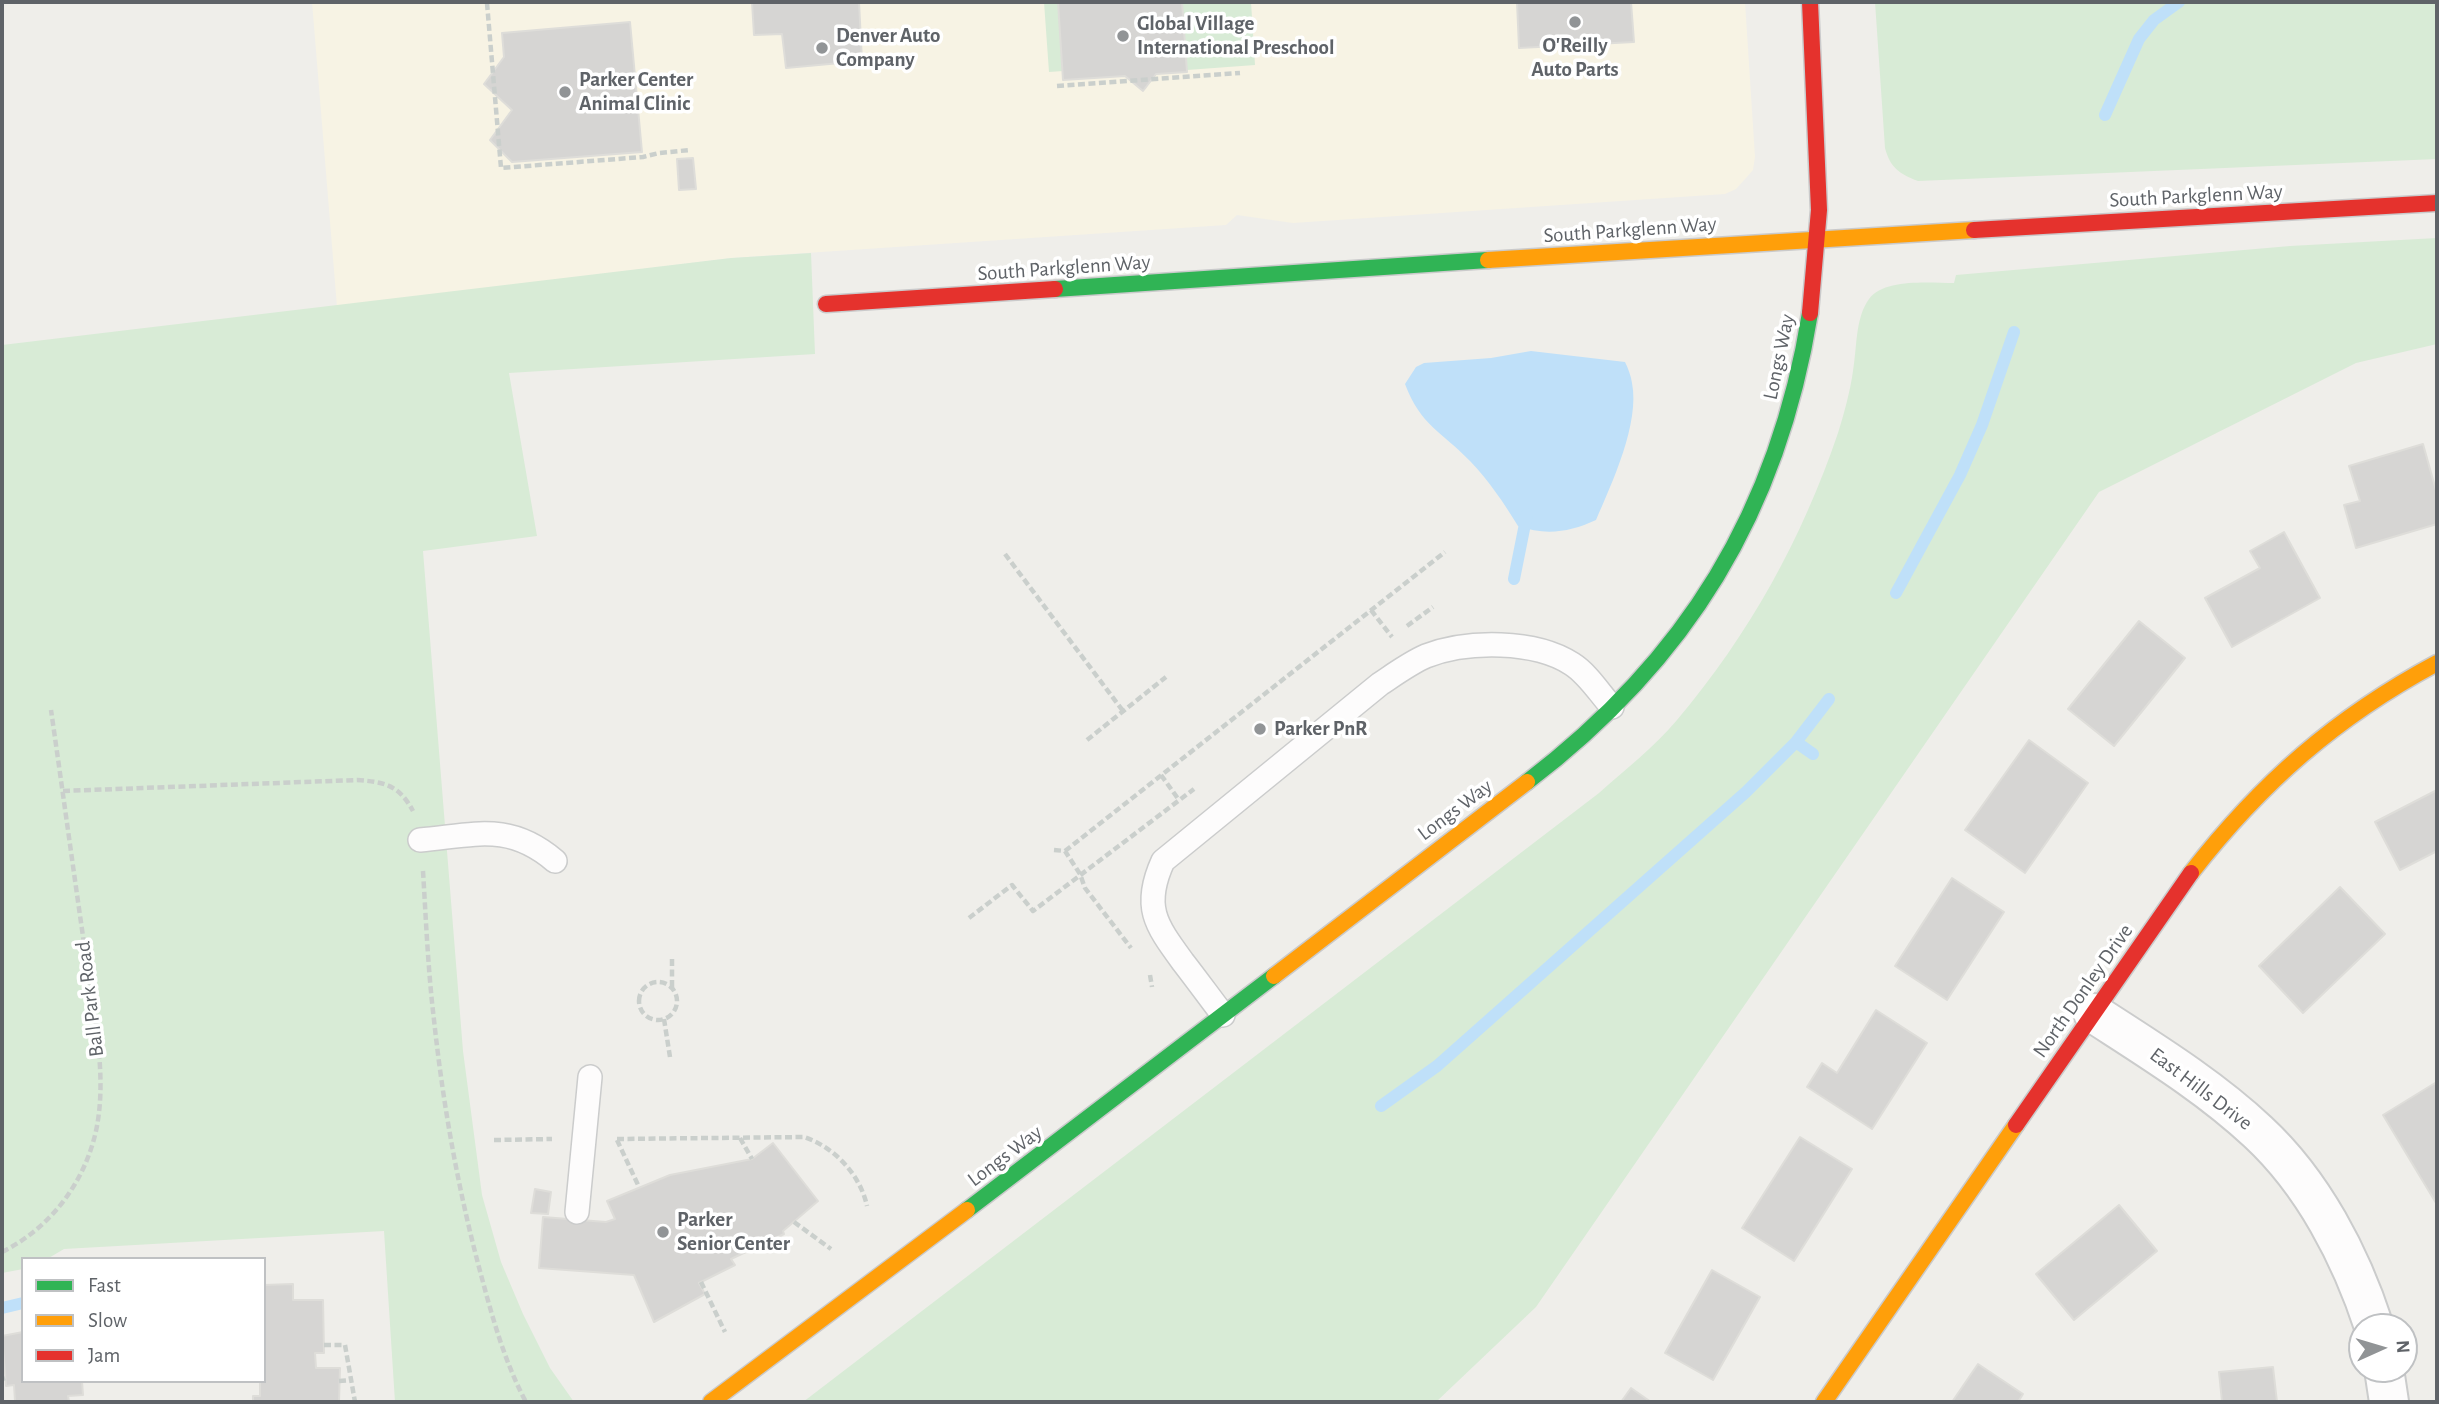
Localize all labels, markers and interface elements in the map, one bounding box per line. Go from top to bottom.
place label: Global Village International Preschool [1137,11,1335,61]
marker: O'Reilly Auto Parts [1567,14,1583,30]
place label: Denver Auto Company [836,23,940,73]
marker: Global Village International Preschool [1115,28,1131,44]
place label: O'Reilly Auto Parts [1531,33,1619,83]
marker: Denver Auto Company [814,40,830,56]
place label: Parker Center Animal Clinic [579,67,693,117]
marker: Parker Center Animal Clinic [557,84,573,100]
street label: South Parkglenn Way [2109,179,2283,213]
street label: South Parkglenn Way [1543,211,1717,249]
street label: South Parkglenn Way [977,249,1151,287]
street label: Longs Way [1758,312,1800,402]
place label: Parker PnR [1274,716,1367,742]
marker: Parker PnR [1252,721,1268,737]
street label: Longs Way [1413,774,1497,846]
street label: North Donley Drive [2028,919,2138,1063]
street label: Ball Park Road [70,940,110,1058]
street label: East Hills Drive [2145,1042,2257,1136]
street label: Longs Way [963,1120,1047,1192]
place label: Parker Senior Center [677,1207,790,1257]
marker: Parker Senior Center [655,1224,671,1240]
legend [21,1257,266,1383]
text: Fast [88,1275,121,1296]
text: Slow [88,1310,127,1331]
north arrow [2348,1313,2418,1383]
text: N [2393,1339,2412,1354]
text: Jam [88,1345,120,1366]

